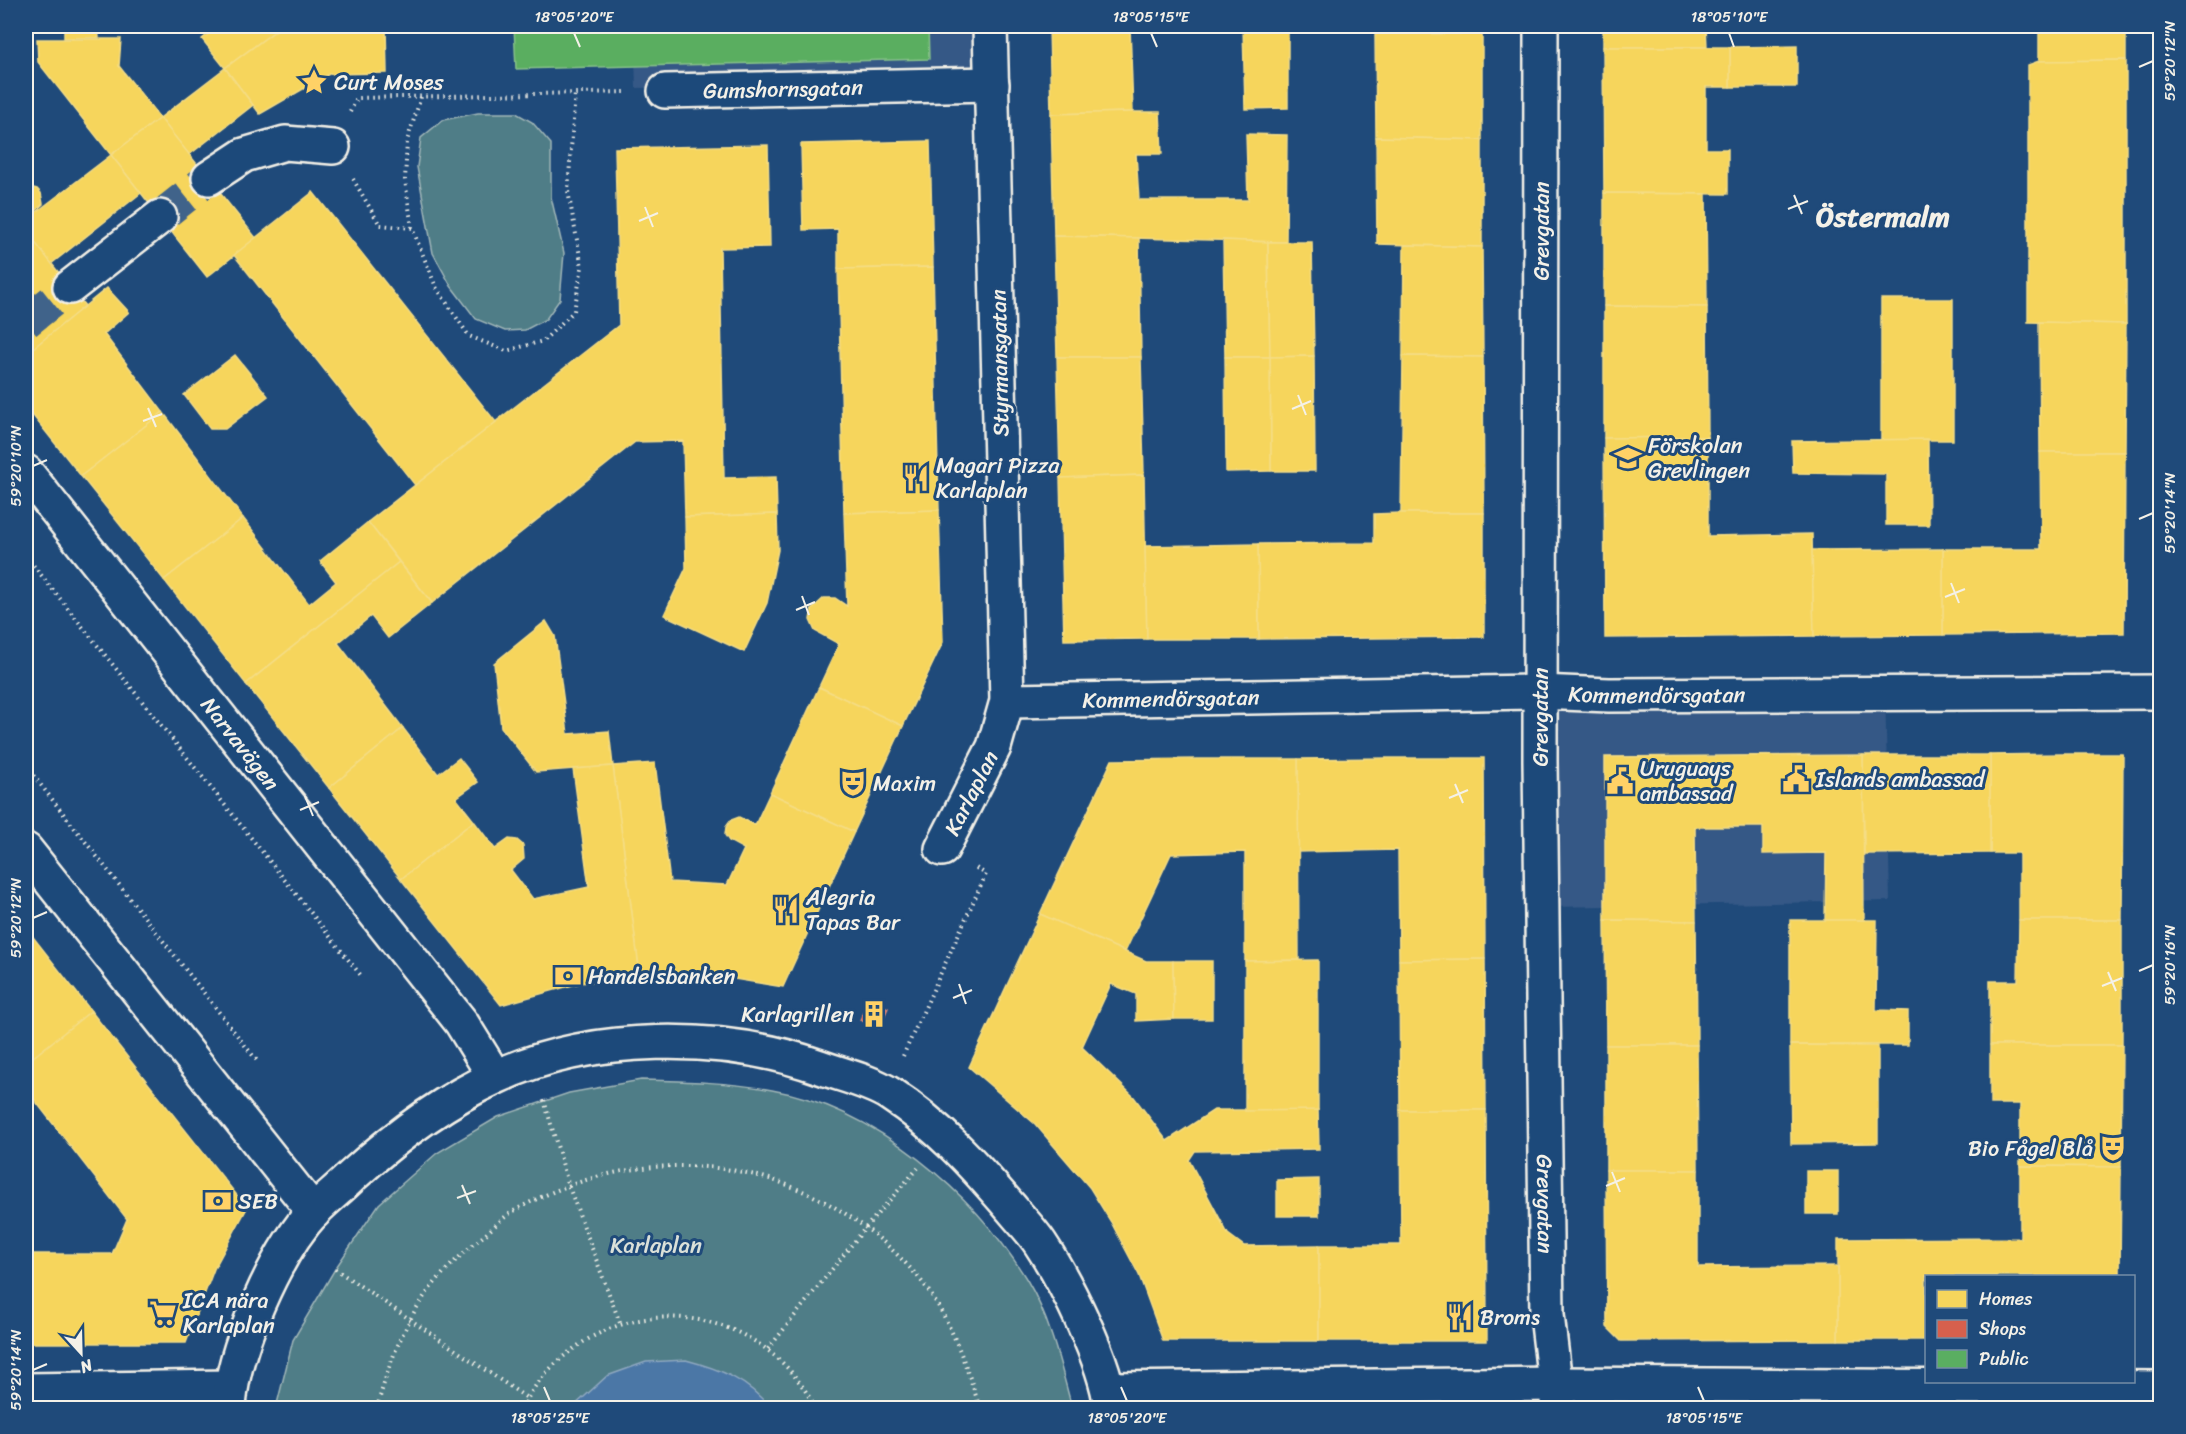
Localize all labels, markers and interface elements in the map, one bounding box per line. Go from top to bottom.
text: 18°05'20"E [535,4,615,30]
text: 18°05'15"E [1113,4,1191,30]
text: 18°05'10"E [1691,4,1769,30]
text: 59°20'12"N [2157,20,2183,101]
place label: Curt Moses [334,63,444,102]
place icon: Curt Moses [299,67,329,97]
street label: Gumshornsgatan [703,68,863,110]
street label: Grevgatan [1522,181,1561,280]
district label: Östermalm [1816,192,1950,241]
street label: Styrmansgatan [979,289,1020,437]
text: 59°20'10"N [3,425,29,507]
place label: Förskolan Grevlingen [1648,426,1750,490]
school or university icon: Förskolan Grevlingen [1613,443,1643,473]
place label: Magari Pizza Karlaplan [936,446,1060,510]
restaurant icon: Magari Pizza Karlaplan [901,463,931,493]
text: 59°20'14"N [2157,472,2183,553]
street label: Grevgatan [1521,667,1560,766]
street label: Kommendörsgatan [1567,674,1746,715]
street label: Kommendörsgatan [1082,678,1260,720]
street label: Narvavägen [190,688,290,800]
street label: Karlaplan [933,743,1009,843]
place label: Uruguays ambassad [1640,749,1734,813]
place label: Islands ambassad [1815,760,1986,799]
place label: Maxim [873,764,936,803]
public building icon: Islands ambassad [1781,764,1811,794]
public building icon: Uruguays ambassad [1605,766,1635,796]
theatre icon: Maxim [838,768,868,798]
text: 59°20'12"N [3,877,29,958]
place label: Alegria Tapas Bar [805,878,901,942]
restaurant icon: Alegria Tapas Bar [771,895,801,925]
text: 59°20'16"N [2157,924,2183,1005]
place label: Handelsbanken [588,957,735,996]
bank icon: Handelsbanken [553,961,583,991]
place label: Karlagrillen [741,995,854,1034]
building icon: Karlagrillen [859,999,889,1029]
place label: Bio Fågel Blå [1968,1129,2093,1168]
theatre icon: Bio Fågel Blå [2098,1133,2128,1163]
street label: Grevgatan [1525,1154,1565,1254]
place label: SEB [238,1182,278,1221]
bank icon: SEB [203,1186,233,1216]
park label: Karlaplan [610,1226,702,1265]
legend [1925,1275,2135,1383]
place label: ICA nära Karlaplan [182,1281,275,1345]
text: Homes [1979,1283,2033,1315]
supermarket icon: ICA nära Karlaplan [148,1298,178,1328]
place label: Broms [1480,1298,1540,1337]
restaurant icon: Broms [1445,1302,1475,1332]
text: Shops [1979,1313,2026,1345]
north arrow [51,1323,111,1383]
text: 59°20'14"N [3,1329,29,1410]
text: Public [1979,1343,2029,1375]
text: N [75,1351,98,1382]
text: 18°05'25"E [511,1405,591,1431]
text: 18°05'20"E [1088,1405,1168,1431]
text: 18°05'15"E [1666,1405,1744,1431]

